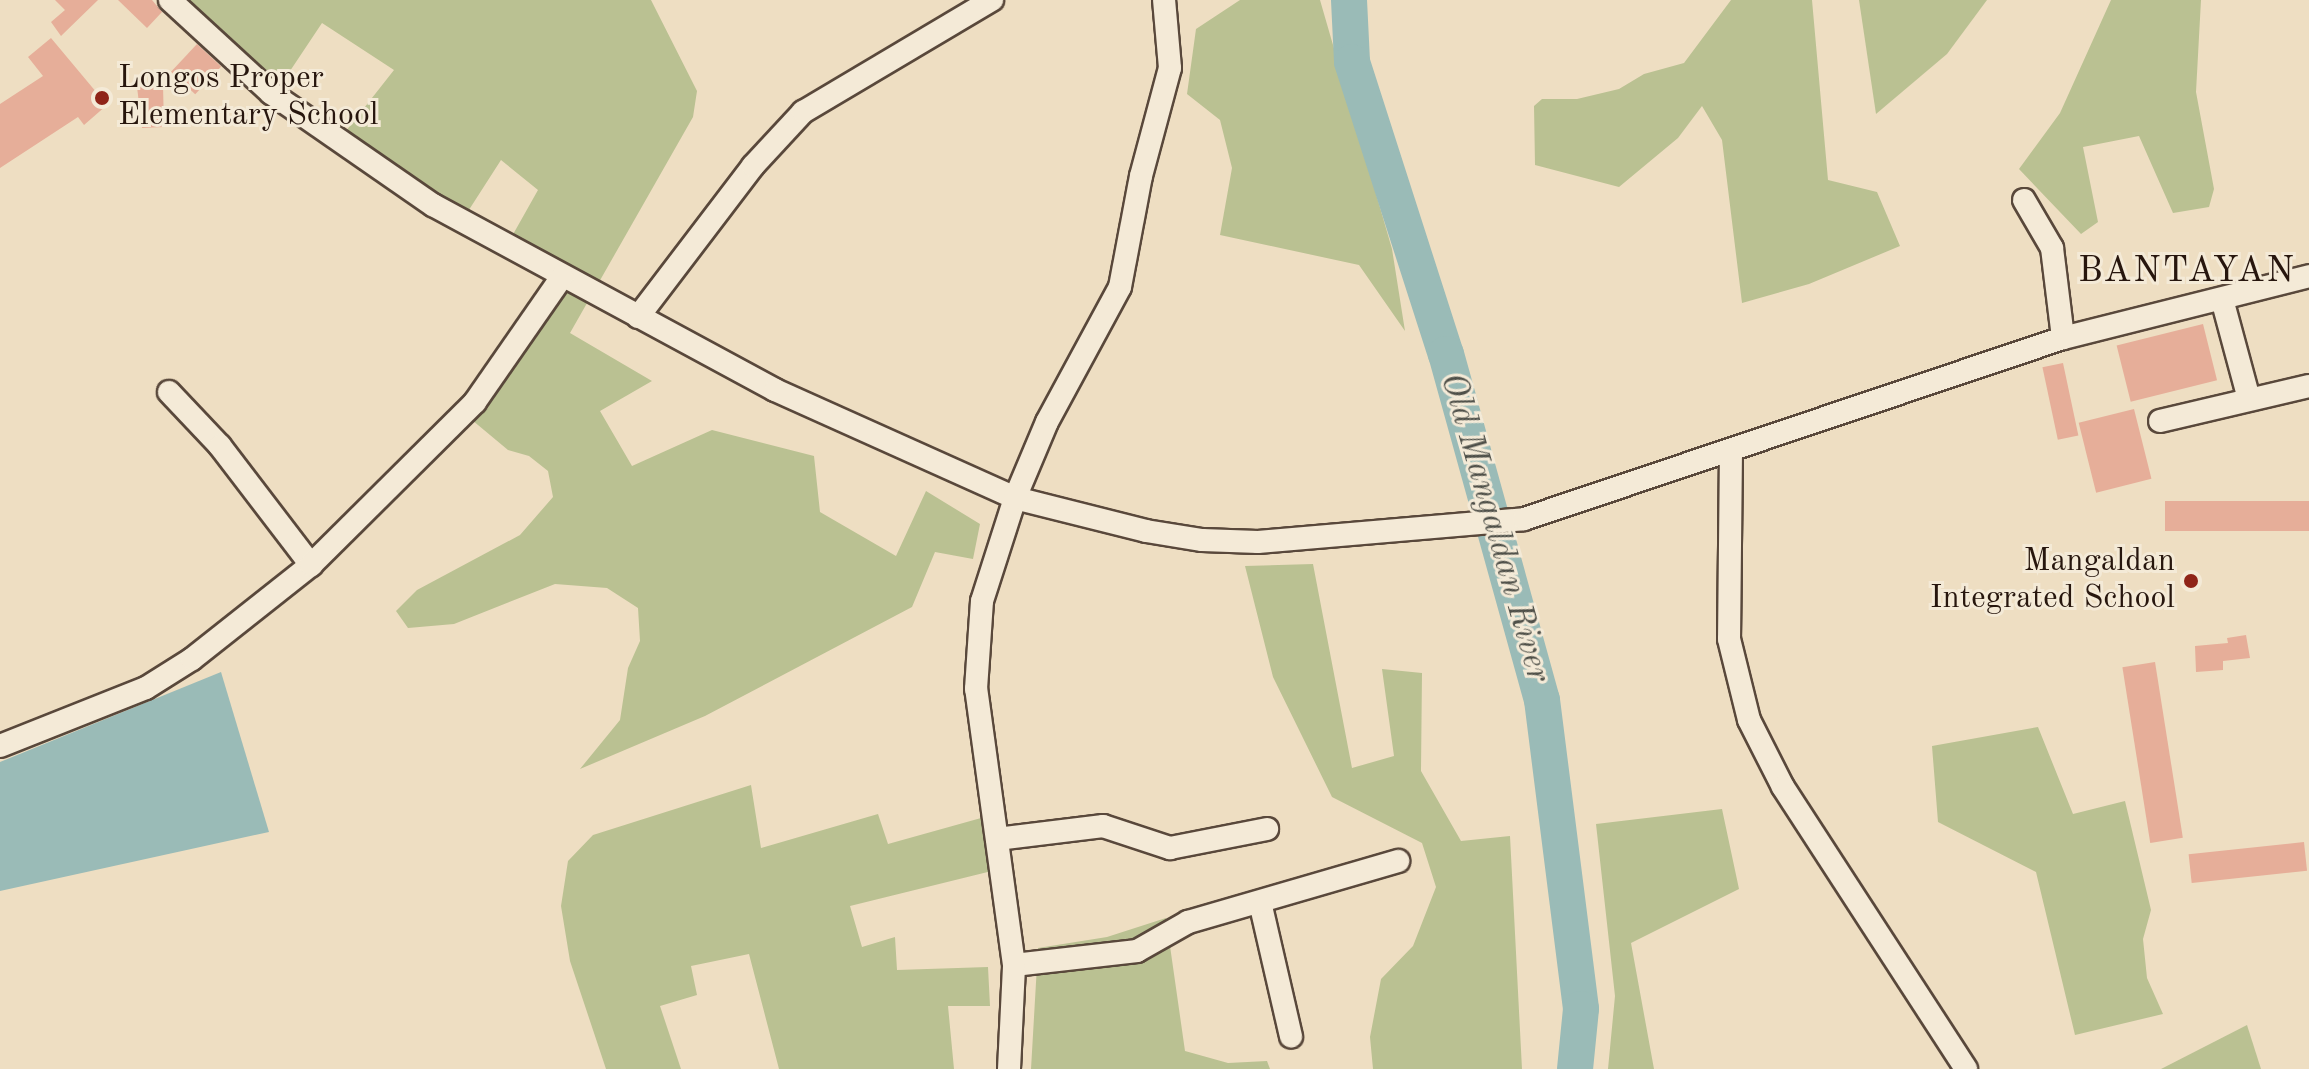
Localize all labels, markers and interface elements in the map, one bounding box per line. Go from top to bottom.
place label: Longos Proper Elementary School [118,61,378,136]
marker: Longos Proper Elementary School [93,89,111,107]
district label: BANTAYAN [2078,251,2296,295]
water label: Old Mangaldan River [1430,369,1558,687]
place label: Mangaldan Integrated School [1930,544,2175,619]
marker: Mangaldan Integrated School [2182,572,2200,590]

